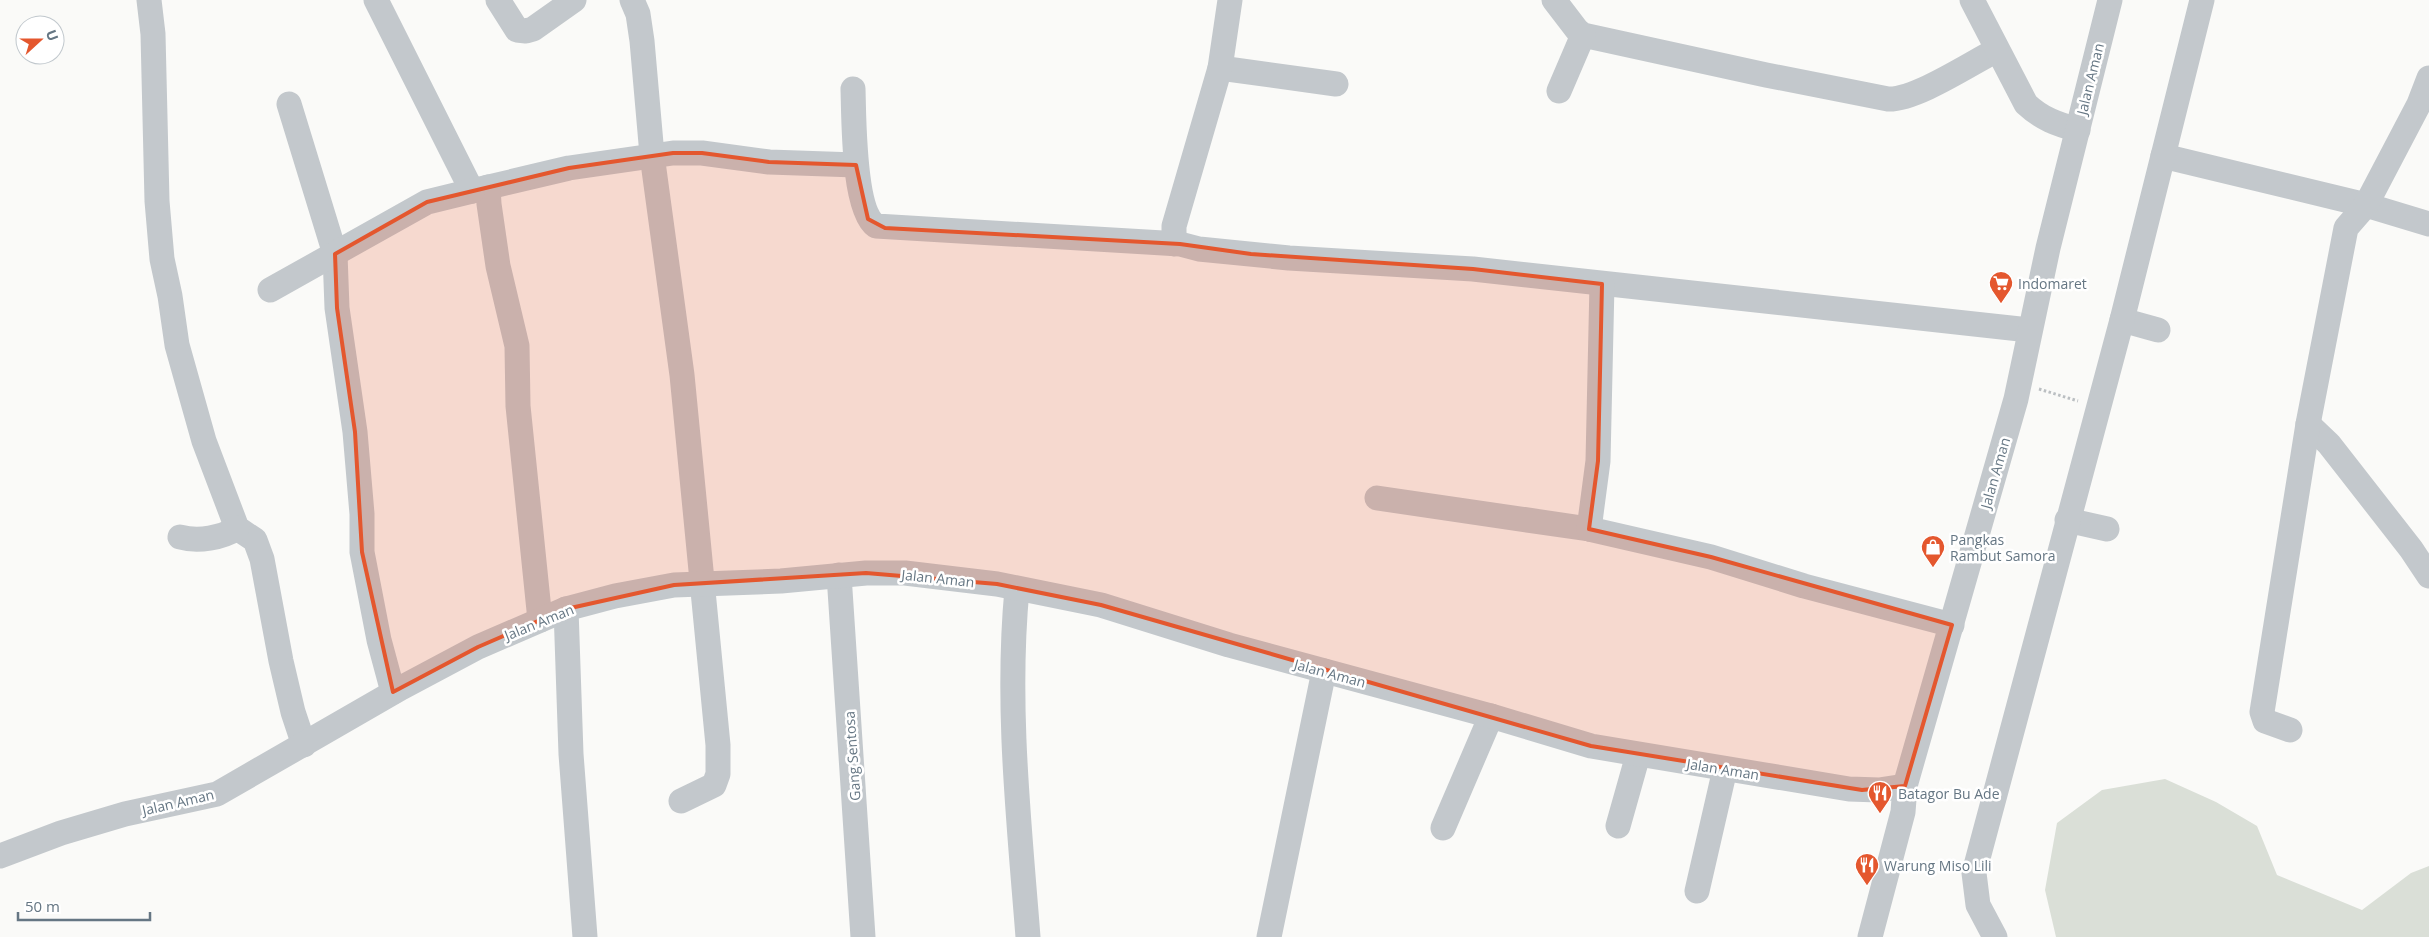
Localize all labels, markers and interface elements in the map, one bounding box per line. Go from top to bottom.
north arrow [15,15,65,65]
text: U [42,27,63,44]
street label: Jalan Aman [2071,41,2108,119]
supermarket icon: Indomaret [1988,270,2014,304]
place label: Indomaret [2018,274,2087,293]
street label: Jalan Aman [1975,435,2014,513]
place label: Pangkas Rambut Samora [1950,530,2056,565]
shop icon: Pangkas Rambut Samora [1920,534,1946,568]
street label: Jalan Aman [899,565,975,591]
street label: Jalan Aman [500,599,577,645]
street label: Jalan Aman [1290,654,1368,692]
street label: Gang Sentosa [839,711,865,801]
street label: Jalan Aman [1683,754,1761,784]
restaurant icon: Batagor Bu Ade [1867,780,1893,814]
place label: Batagor Bu Ade [1898,784,2000,803]
street label: Jalan Aman [138,785,216,820]
restaurant icon: Warung Miso Lili [1854,852,1880,886]
place label: Warung Miso Lili [1884,856,1992,875]
scale bar [18,890,150,922]
text: 50 m [25,896,60,916]

